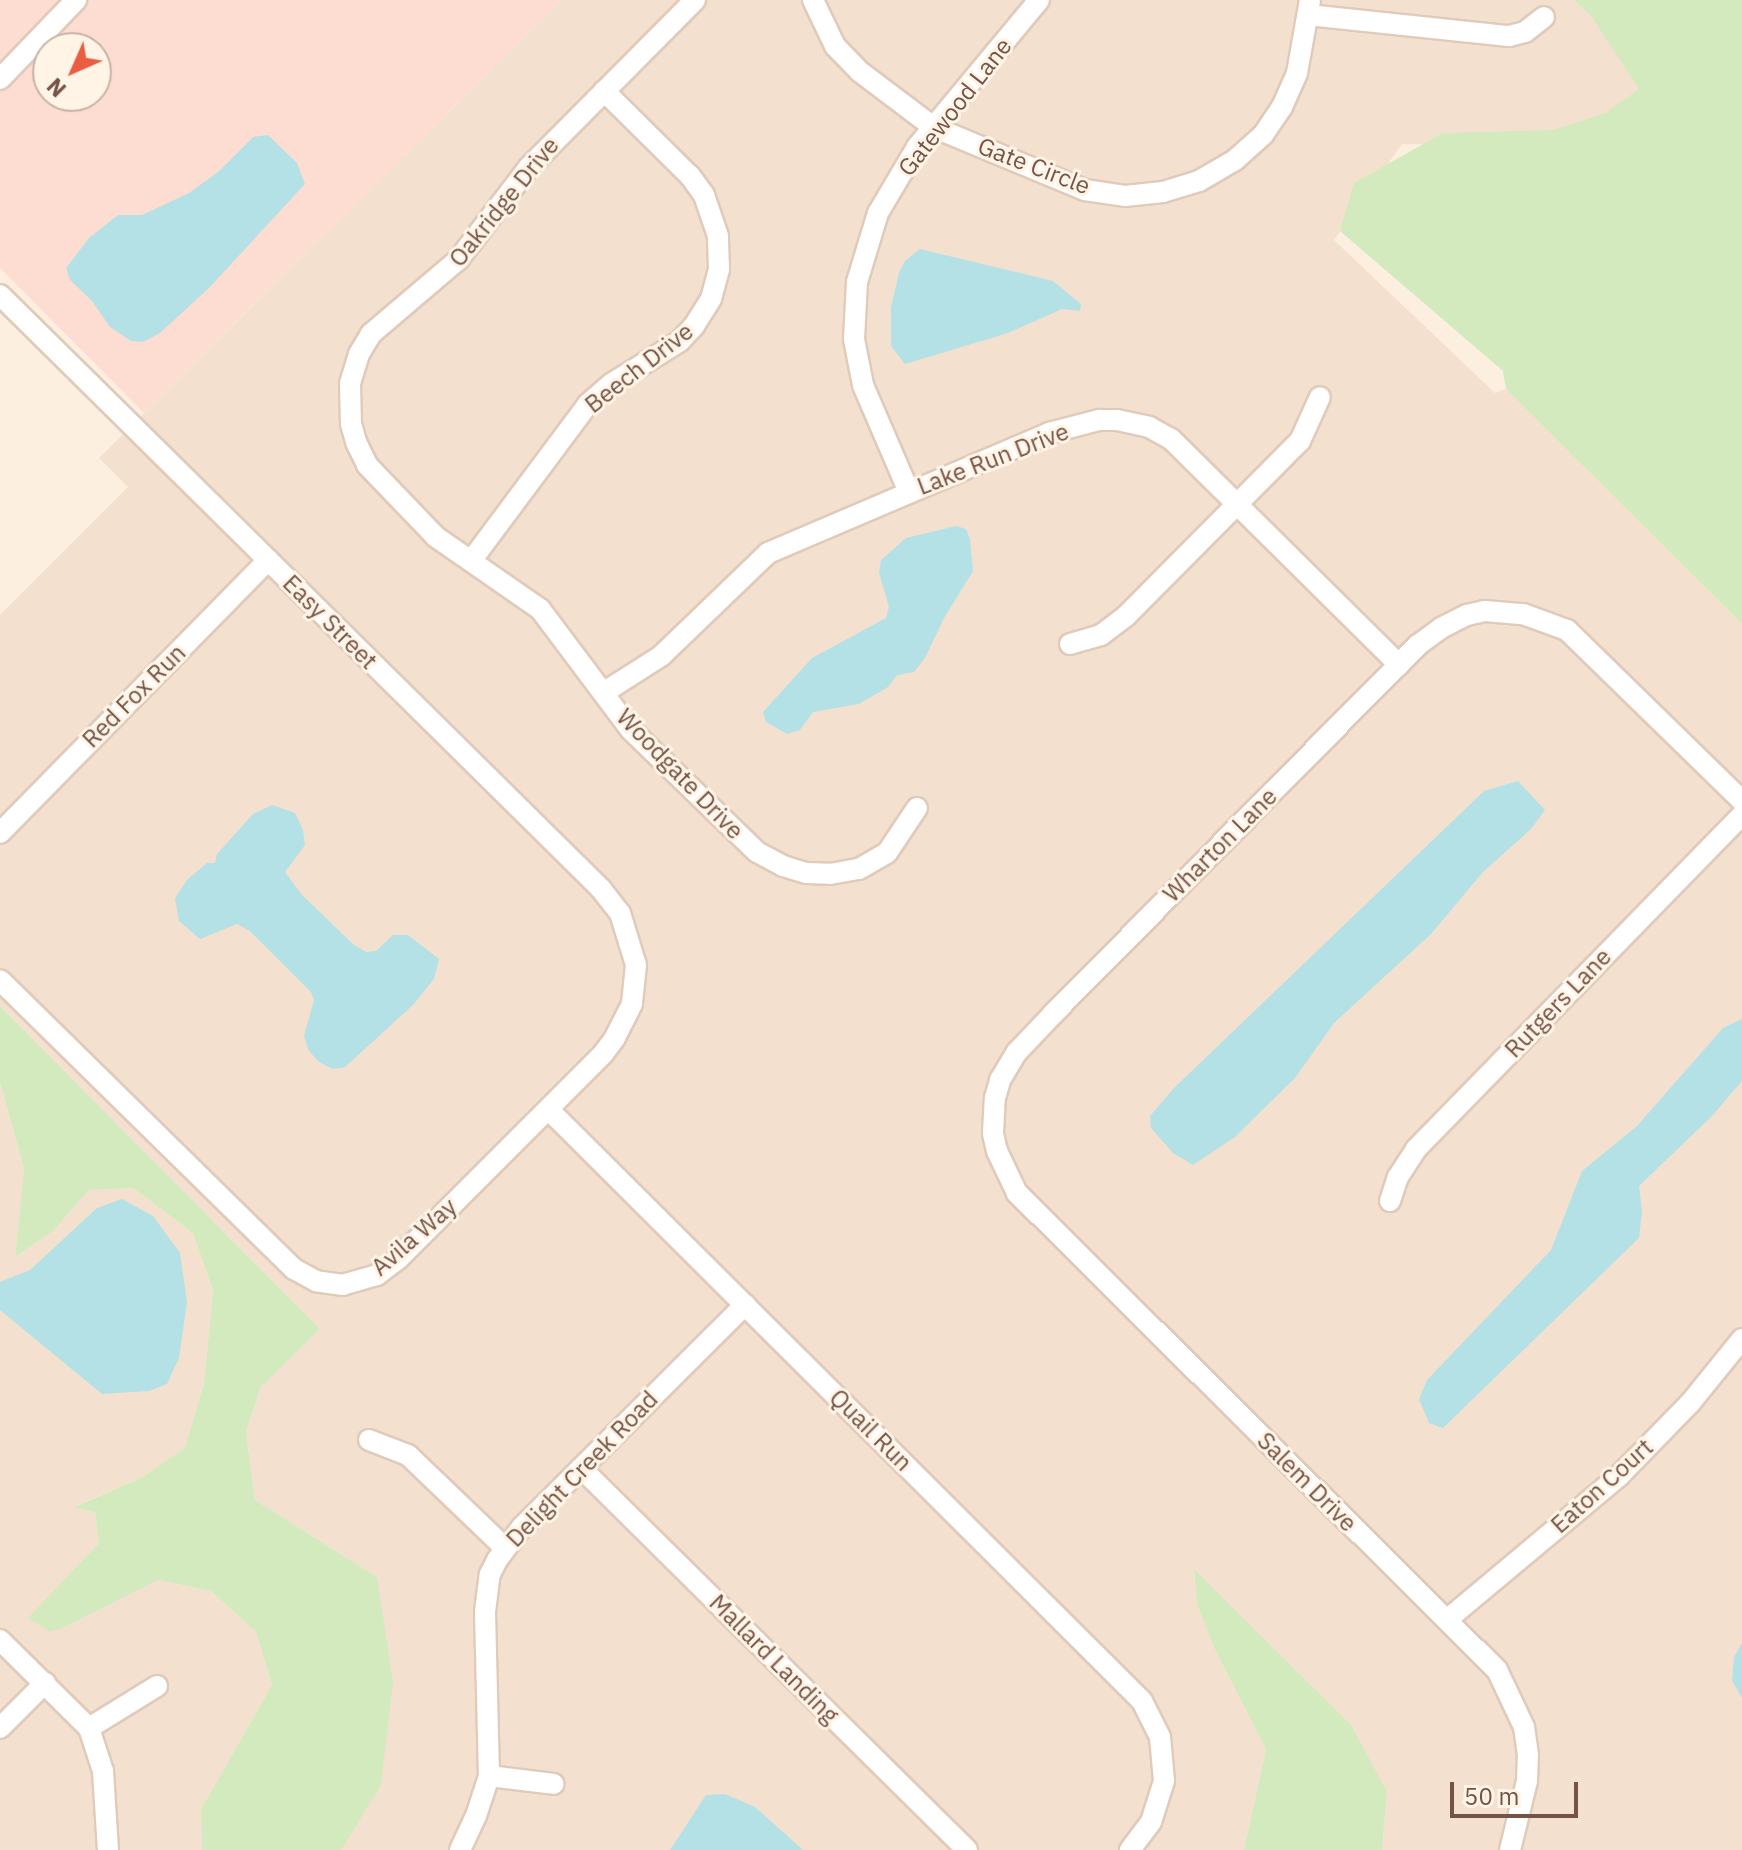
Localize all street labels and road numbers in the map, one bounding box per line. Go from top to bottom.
street label: Gatewood Lane [892,32,1018,182]
street label: Oakridge Drive [443,131,565,273]
street label: Gate Circle [974,131,1094,201]
street label: Beech Drive [579,317,699,419]
street label: Lake Run Drive [913,417,1073,501]
street label: Easy Street [277,569,383,675]
street label: Red Fox Run [76,638,192,754]
street label: Woodgate Drive [611,703,749,845]
street label: Wharton Lane [1157,782,1283,908]
street label: Rutgers Lane [1499,942,1617,1064]
street label: Avila Way [365,1192,463,1282]
street label: Quail Run [824,1383,918,1477]
street label: Delight Creek Road [500,1385,664,1553]
street label: Salem Drive [1251,1426,1363,1538]
street label: Eaton Court [1545,1433,1659,1539]
street label: Mallard Landing [703,1588,845,1730]

